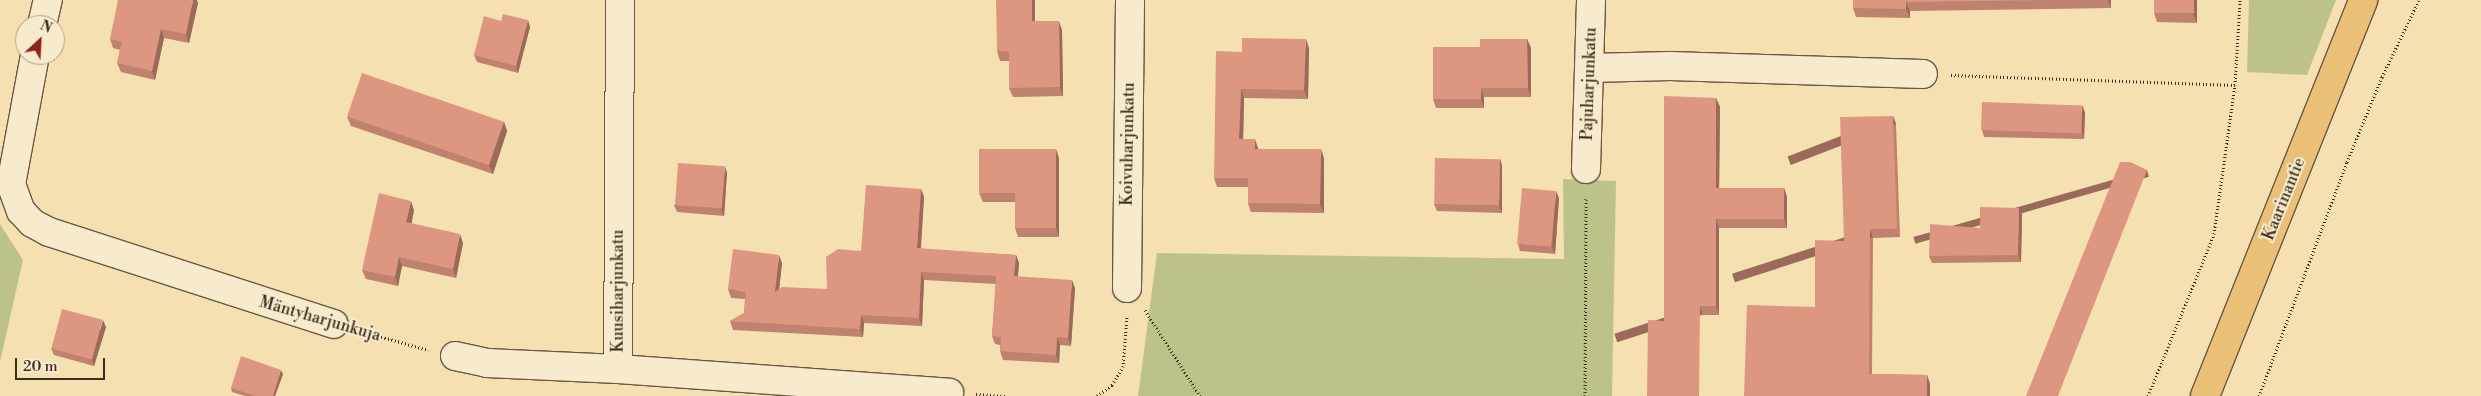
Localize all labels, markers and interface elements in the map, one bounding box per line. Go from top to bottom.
north arrow [15,15,65,65]
text: N [37,17,55,38]
street label: Pajuharjunkatu [1577,27,1601,141]
street label: Koivuharjunkatu [1117,82,1139,206]
street label: Kaarinantie [2259,155,2309,243]
street label: Kuusiharjunkatu [608,230,628,352]
street label: Mäntyharjunkuja [257,292,383,346]
scale bar [18,348,108,380]
text: 20 m [23,357,58,376]

